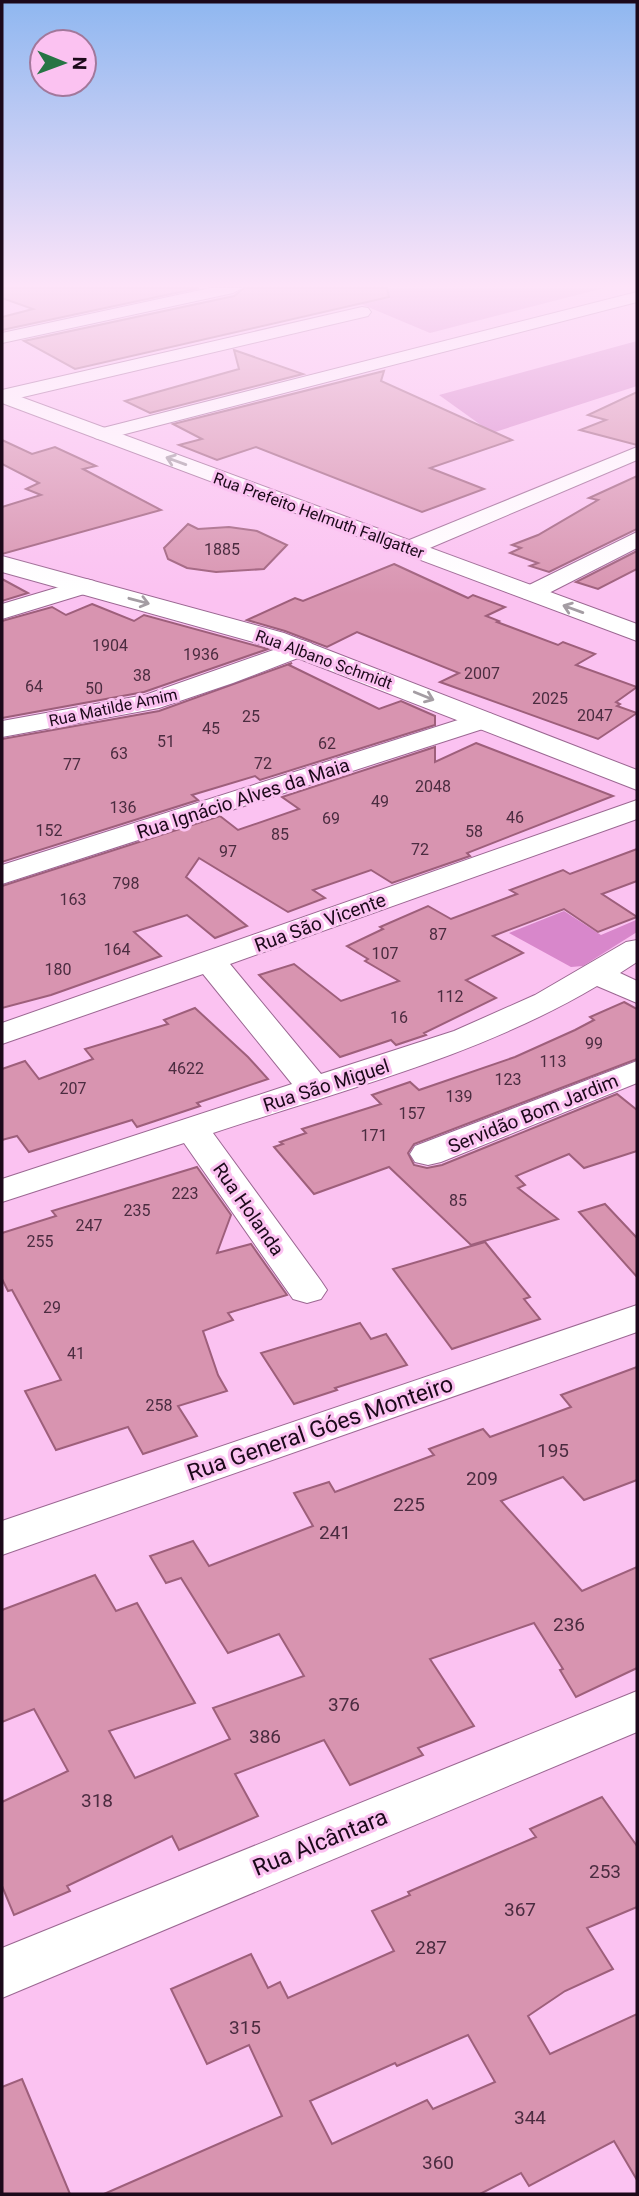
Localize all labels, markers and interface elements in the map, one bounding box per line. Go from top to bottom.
north arrow [28,28,98,98]
text: N [68,56,91,70]
one-way arrow [166,454,188,467]
street label: Rua Prefeito Helmuth Fallgatter [211,468,427,563]
house number: 1885 [204,540,240,559]
one-way arrow [128,595,150,608]
one-way arrow [563,602,585,614]
street label: Rua Albano Schmidt [253,626,395,693]
house number: 1904 [92,636,128,655]
house number: 1936 [183,645,219,664]
house number: 2007 [464,664,500,683]
house number: 38 [133,666,151,685]
house number: 64 [25,677,43,696]
house number: 50 [85,679,103,698]
street label: Rua Matilde Amim [47,685,179,730]
house number: 2025 [532,689,568,708]
one-way arrow [412,690,434,703]
house number: 2047 [577,706,613,725]
house number: 25 [242,707,260,726]
house number: 45 [202,719,220,738]
house number: 51 [157,732,175,751]
house number: 62 [318,734,336,753]
house number: 63 [110,744,128,763]
street label: Rua Ignácio Alves da Maia [134,753,352,844]
house number: 72 [254,754,272,773]
house number: 77 [63,755,81,774]
house number: 2048 [415,777,451,796]
house number: 49 [371,792,389,811]
house number: 136 [110,798,136,817]
house number: 46 [506,808,524,827]
house number: 69 [322,809,340,828]
house number: 152 [36,821,62,840]
house number: 58 [465,822,483,841]
house number: 85 [271,825,289,844]
house number: 72 [411,840,429,859]
house number: 97 [219,842,237,861]
house number: 798 [113,874,139,893]
street label: Rua São Vicente [251,888,389,957]
house number: 163 [60,890,86,909]
house number: 87 [429,925,447,944]
house number: 164 [104,940,130,959]
house number: 107 [372,944,398,963]
house number: 180 [45,960,71,979]
house number: 112 [437,987,463,1006]
house number: 16 [390,1008,408,1027]
house number: 99 [585,1034,603,1053]
house number: 113 [540,1052,566,1071]
street label: Rua São Miguel [260,1054,392,1117]
house number: 4622 [168,1059,204,1078]
street label: Servidão Bom Jardim [445,1069,622,1158]
house number: 123 [495,1070,521,1089]
house number: 207 [60,1079,86,1098]
house number: 139 [446,1087,472,1106]
house number: 157 [399,1104,425,1123]
house number: 171 [361,1126,387,1145]
street label: Rua Holanda [208,1158,289,1260]
house number: 223 [172,1184,198,1203]
house number: 85 [449,1191,467,1210]
house number: 235 [124,1201,150,1220]
house number: 247 [76,1216,102,1235]
house number: 255 [27,1232,53,1251]
house number: 29 [43,1298,61,1317]
house number: 41 [67,1344,85,1363]
street label: Rua General Góes Monteiro [184,1370,457,1487]
house number: 258 [146,1396,172,1415]
house number: 195 [537,1439,569,1462]
house number: 209 [466,1467,498,1490]
house number: 225 [393,1493,425,1516]
house number: 241 [319,1521,351,1544]
house number: 236 [553,1613,585,1636]
house number: 376 [328,1693,360,1716]
house number: 386 [249,1725,281,1748]
house number: 318 [81,1789,113,1812]
street label: Rua Alcântara [249,1803,391,1882]
house number: 253 [589,1860,621,1883]
house number: 367 [504,1898,536,1921]
house number: 287 [415,1936,447,1959]
house number: 315 [229,2016,261,2039]
house number: 344 [514,2106,546,2129]
house number: 360 [422,2151,454,2174]

